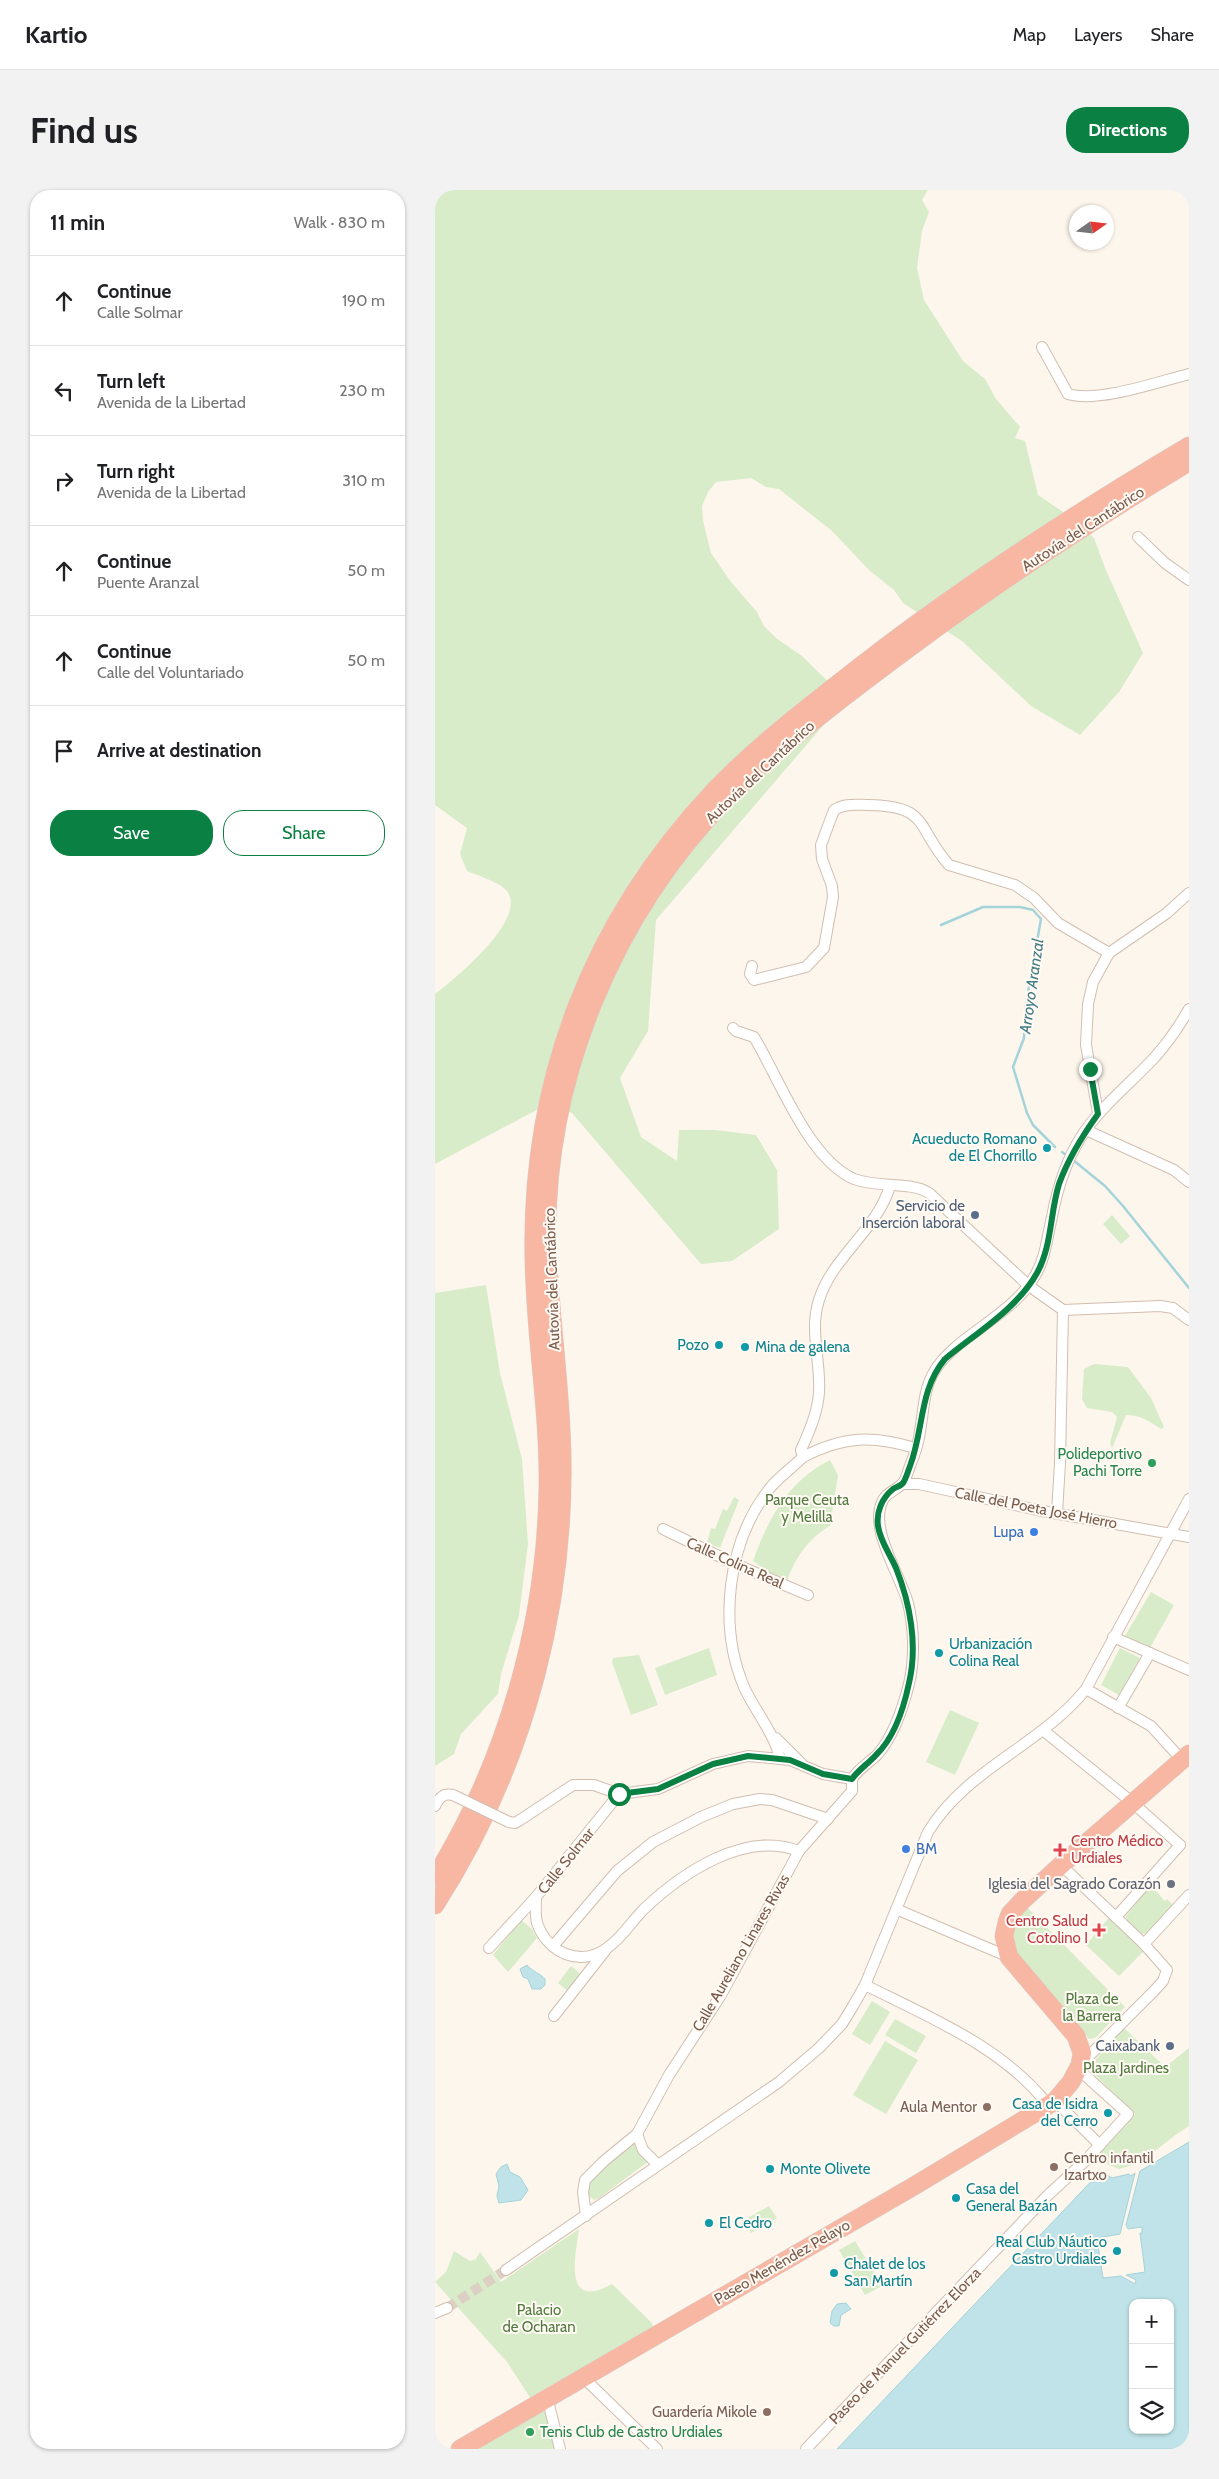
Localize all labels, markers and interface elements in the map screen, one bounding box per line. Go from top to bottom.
text: Kartio [25,20,88,49]
text: Map [1013,24,1046,46]
text: Layers [1074,24,1123,46]
text: Share [1151,24,1194,46]
button: Directions [1066,107,1189,153]
text: Find us [30,109,138,152]
north arrow [1069,205,1114,250]
text: 11 min [50,210,105,235]
text: Walk · 830 m [294,213,385,232]
text: Continue [97,280,171,303]
icon: ahead [50,287,78,315]
text: 190 m [342,291,385,310]
text: Calle Solmar [97,303,183,322]
text: Turn left [97,370,165,393]
icon: left [50,377,78,405]
text: 230 m [339,381,385,400]
text: Avenida de la Libertad [97,393,246,412]
text: Turn right [97,460,175,483]
icon: right [50,467,78,495]
text: 310 m [342,471,385,490]
text: Avenida de la Libertad [97,483,246,502]
street label: Autovía del Cantábrico [1018,483,1148,575]
text: Continue [97,550,171,573]
icon: ahead [50,557,78,585]
text: 50 m [348,561,385,580]
text: Puente Aranzal [97,573,199,592]
text: Continue [97,640,171,663]
icon: ahead [50,647,78,675]
text: 50 m [348,651,385,670]
text: Calle del Voluntariado [97,663,244,682]
street label: Autovía del Cantábrico [702,717,818,827]
icon: arrive [50,737,78,765]
text: Arrive at destination [97,739,261,762]
button: Save [50,810,213,856]
button: Share [223,810,385,856]
water label: Arroyo Aranzal [1015,937,1048,1036]
route end [1079,1058,1102,1081]
place label: Acueducto Romano de El Chorrillo [912,1130,1037,1165]
marker: Acueducto Romano de El Chorrillo [1041,1142,1053,1154]
place label: Servicio de Inserción laboral [862,1197,965,1232]
street label: Autovía del Cantábrico [541,1208,563,1350]
marker: Servicio de Inserción laboral [969,1209,981,1221]
place label: Pozo [677,1336,709,1354]
place label: Mina de galena [755,1338,851,1356]
marker: Pozo [713,1339,725,1351]
marker: Mina de galena [739,1341,751,1353]
place label: Polideportivo Pachi Torre [1058,1445,1142,1480]
marker: Polideportivo Pachi Torre [1146,1457,1158,1469]
street label: Calle del Poeta José Hierro [953,1483,1119,1533]
park label: Parque Ceuta y Melilla [765,1491,850,1526]
place label: Lupa [993,1523,1025,1541]
marker: Lupa [1028,1526,1040,1538]
street label: Calle Colina Real [684,1533,787,1593]
place label: Urbanización Colina Real [949,1635,1032,1670]
marker: Urbanización Colina Real [933,1647,945,1659]
route start [608,1783,631,1806]
street label: Calle Solmar [534,1824,598,1898]
place label: Centro Médico Urdiales [1071,1832,1163,1867]
place label: BM [916,1840,937,1858]
marker: BM [900,1843,912,1855]
marker: Centro Médico Urdiales [1053,1843,1067,1857]
street label: Calle Aureliano Linares Rivas [689,1871,793,2035]
place label: Iglesia del Sagrado Corazón [988,1875,1161,1893]
marker: Iglesia del Sagrado Corazón [1165,1878,1177,1890]
place label: Centro Salud Cotolino I [1006,1912,1088,1947]
marker: Centro Salud Cotolino I [1092,1923,1106,1937]
park label: Plaza de la Barrera [1062,1990,1122,2025]
place label: Caixabank [1096,2037,1160,2055]
marker: Caixabank [1164,2040,1176,2052]
park label: Plaza Jardines [1083,2059,1169,2077]
place label: Casa de Isidra del Cerro [1012,2095,1099,2130]
place label: Aula Mentor [900,2098,977,2116]
marker: Aula Mentor [981,2101,993,2113]
marker: Casa de Isidra del Cerro [1102,2107,1114,2119]
place label: Centro infantil Izartxo [1064,2149,1154,2184]
place label: Monte Olivete [780,2160,871,2178]
marker: Centro infantil Izartxo [1048,2161,1060,2173]
marker: Monte Olivete [764,2163,776,2175]
place label: Casa del General Bazán [966,2180,1057,2215]
marker: Casa del General Bazán [950,2192,962,2204]
place label: El Cedro [719,2214,772,2232]
street label: Paseo Menéndez Pelayo [711,2216,853,2308]
marker: El Cedro [703,2217,715,2229]
place label: Real Club Náutico Castro Urdiales [995,2233,1107,2268]
marker: Real Club Náutico Castro Urdiales [1111,2245,1123,2257]
place label: Chalet de los San Martín [844,2255,925,2290]
street label: Paseo de Manuel Gutiérrez Elorza [825,2263,985,2428]
marker: Chalet de los San Martín [828,2267,840,2279]
map controls [1129,2299,1174,2434]
button: + [1129,2299,1174,2344]
park label: Palacio de Ocharan [502,2301,576,2336]
button: − [1129,2344,1174,2389]
button: layers [1129,2389,1174,2434]
place label: Guardería Mikole [652,2403,757,2421]
marker: Guardería Mikole [761,2406,773,2418]
place label: Tenis Club de Castro Urdiales [540,2423,722,2441]
marker: Tenis Club de Castro Urdiales [524,2426,536,2438]

